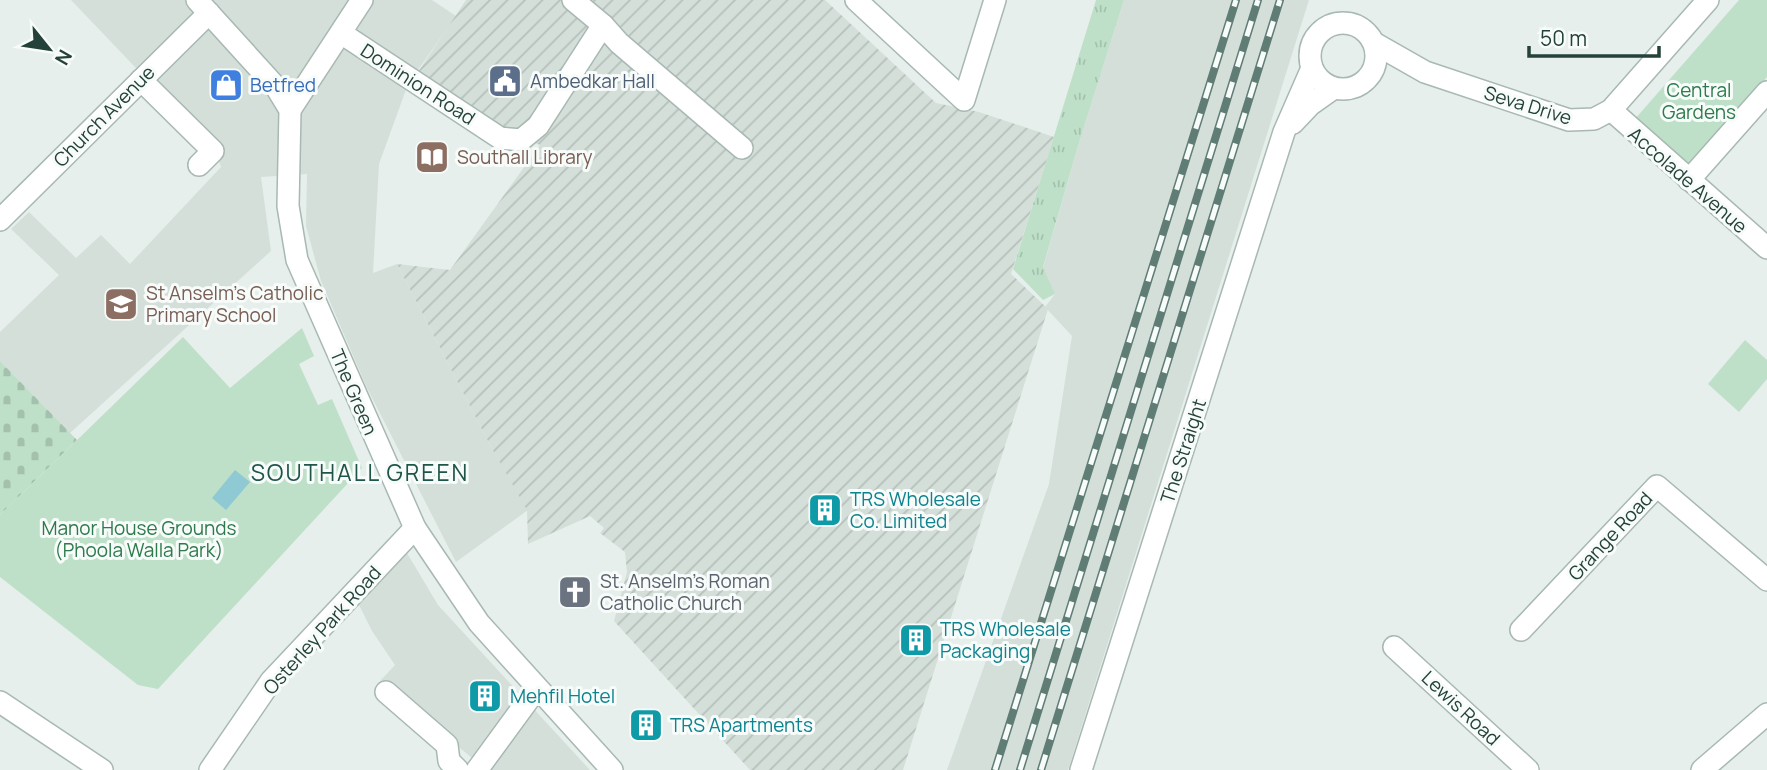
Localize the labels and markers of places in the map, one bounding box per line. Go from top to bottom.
public building icon: Ambedkar Hall [486,62,524,100]
shop icon: Betfred [207,66,245,104]
place label: Ambedkar Hall [530,68,655,94]
place label: Betfred [250,72,316,98]
library icon: Southall Library [413,138,451,176]
place label: Southall Library [457,144,593,170]
place label: St Anselm's Catholic Primary School [146,280,323,328]
school or university icon: St Anselm's Catholic Primary School [102,285,140,323]
place label: TRS Wholesale Co. Limited [850,486,981,534]
building icon: TRS Wholesale Co. Limited [806,491,844,529]
place label: St. Anselm's Roman Catholic Church [600,568,770,616]
church icon: St. Anselm's Roman Catholic Church [556,573,594,611]
place label: TRS Wholesale Packaging [940,616,1071,664]
building icon: TRS Wholesale Packaging [897,621,935,659]
building icon: Mehfil Hotel [466,677,504,715]
place label: Mehfil Hotel [510,683,615,709]
building icon: TRS Apartments [627,706,665,744]
place label: TRS Apartments [670,712,813,738]

